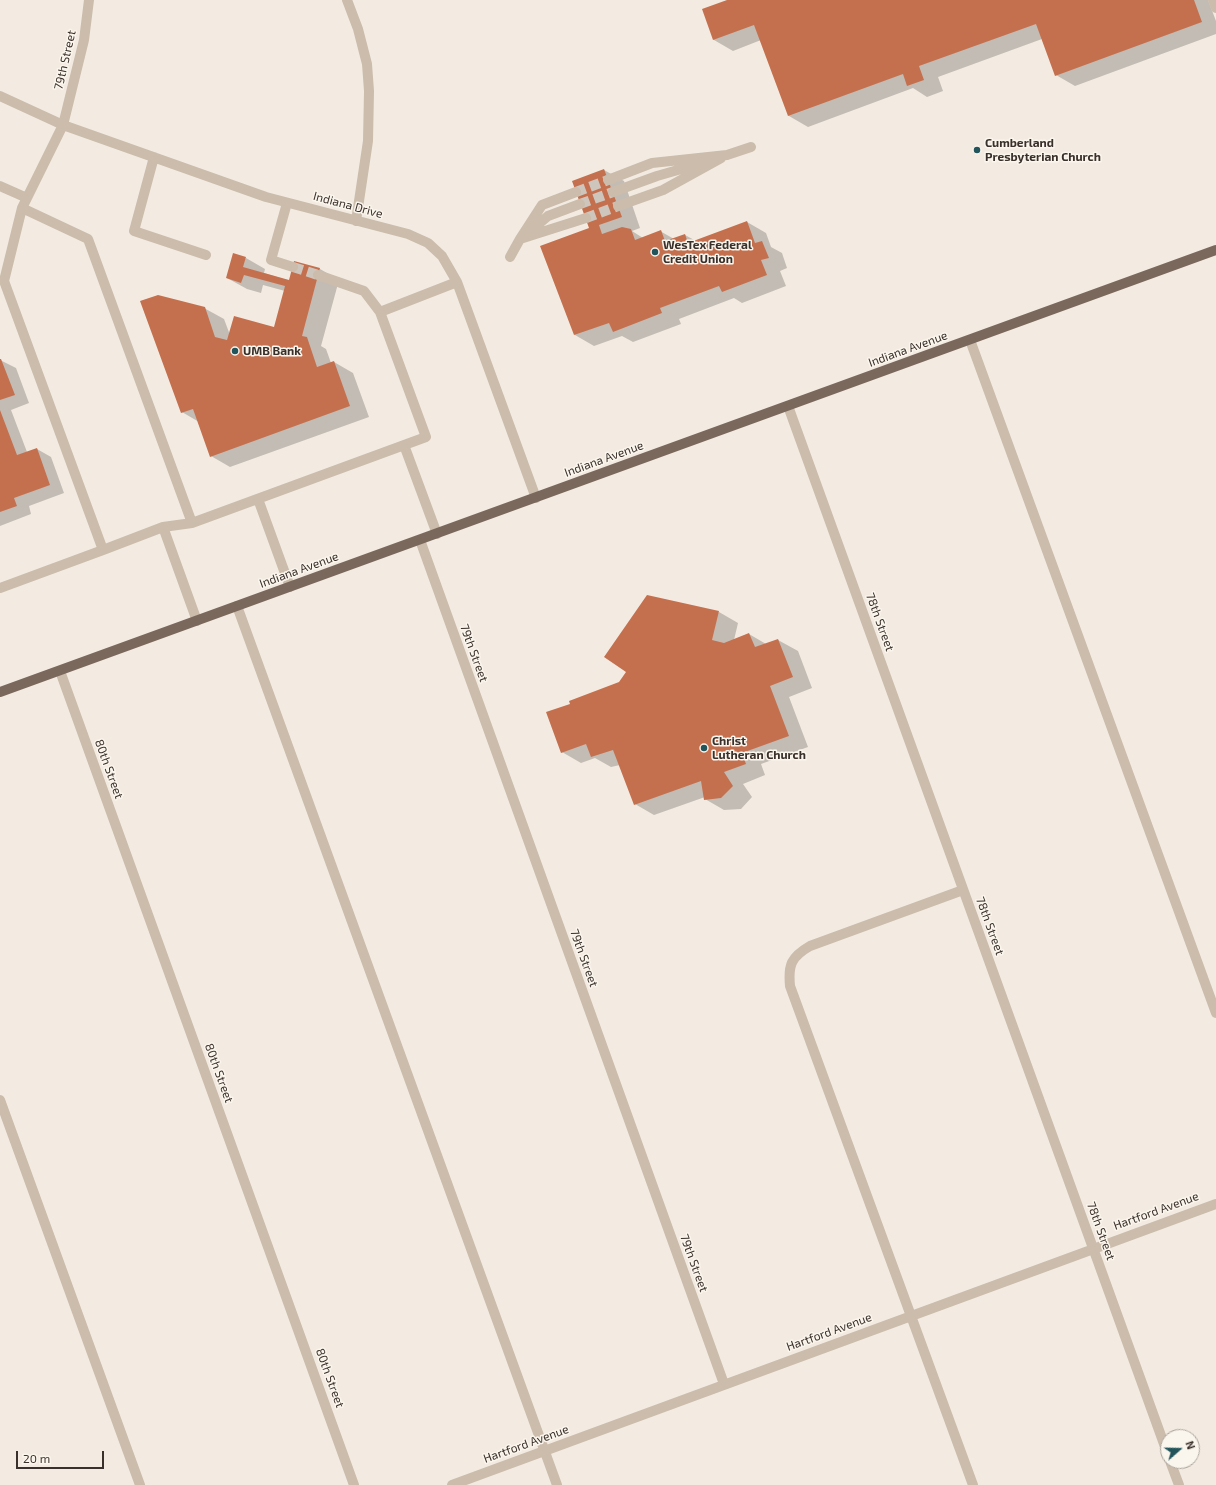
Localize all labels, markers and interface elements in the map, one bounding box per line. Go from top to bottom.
street label: 79th Street [51,29,79,91]
place label: Cumberland Presbyterian Church [985,136,1101,164]
marker: Cumberland Presbyterian Church [972,145,982,155]
street label: Indiana Drive [312,189,384,221]
place label: WesTex Federal Credit Union [663,238,752,266]
marker: WesTex Federal Credit Union [650,247,660,257]
street label: Indiana Avenue [867,328,949,370]
place label: UMB Bank [243,344,301,358]
marker: UMB Bank [230,346,240,356]
street label: Indiana Avenue [563,438,645,480]
street label: Indiana Avenue [258,549,340,591]
street label: 78th Street [863,591,897,653]
street label: 79th Street [457,622,491,684]
place label: Christ Lutheran Church [712,734,806,762]
street label: 80th Street [92,737,126,801]
marker: Christ Lutheran Church [699,743,709,753]
street label: 78th Street [973,895,1007,957]
street label: 79th Street [567,927,601,989]
street label: 80th Street [202,1041,236,1105]
street label: Hartford Avenue [1111,1189,1201,1233]
street label: 78th Street [1084,1200,1118,1262]
street label: 79th Street [677,1232,711,1294]
street label: Hartford Avenue [784,1310,874,1354]
street label: 80th Street [313,1346,347,1410]
street label: Hartford Avenue [481,1422,571,1466]
north arrow [1160,1429,1200,1469]
text: N [1183,1439,1198,1451]
scale bar [18,1443,106,1469]
text: 20 m [23,1451,50,1465]

